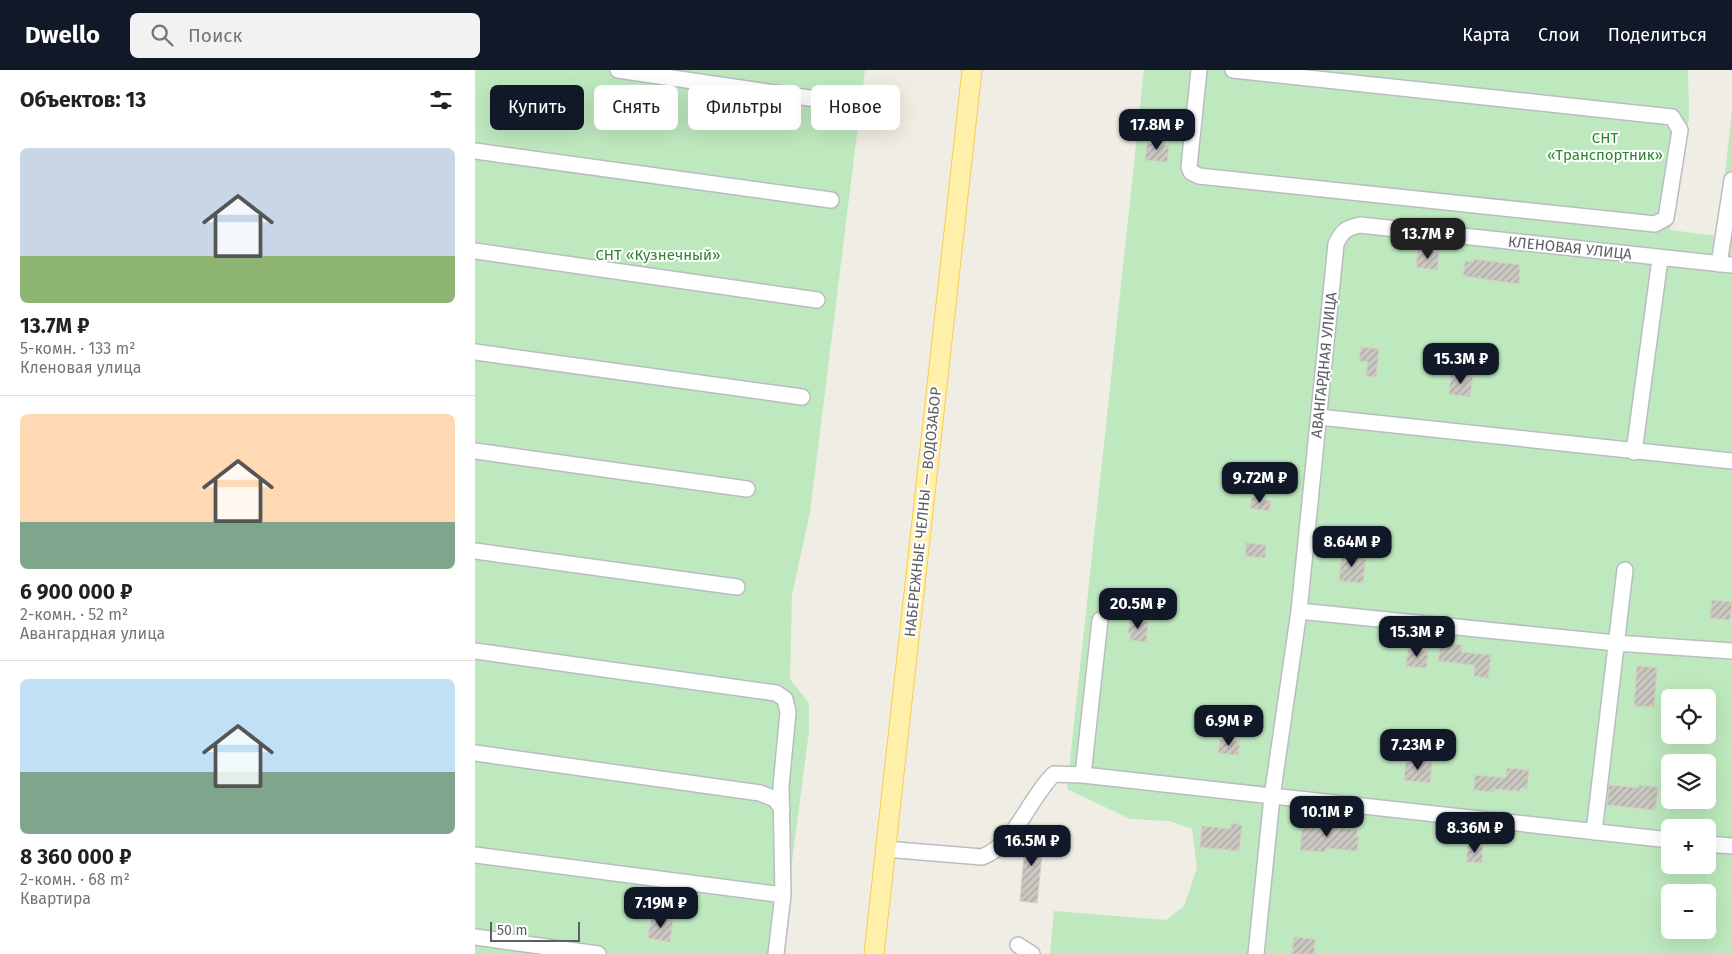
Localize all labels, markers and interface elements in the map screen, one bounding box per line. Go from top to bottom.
search box [130,13,480,58]
text: Dwello [25,21,100,49]
icon: search [148,21,176,49]
text: Поиск [188,24,242,47]
text: Карта [1462,24,1510,46]
text: Слои [1538,24,1580,46]
text: Поделиться [1608,24,1707,46]
chip: Купить [490,85,584,130]
chip: Снять [594,85,678,130]
chip: Фильтры [688,85,801,130]
chip: Новое [811,85,900,130]
icon: filters [427,86,455,114]
text: Объектов: 13 [20,87,146,113]
pin: 17.8M ₽ [1111,108,1203,151]
text: 17.8M ₽ [1130,115,1184,134]
park label: СНТ «Транспортник» [1547,129,1663,164]
icon: home [193,181,283,271]
pin: 13.7M ₽ [1382,218,1474,260]
text: 13.7M ₽ [1402,224,1454,243]
street label: КЛЕНОВАЯ УЛИЦА [1507,233,1633,263]
park label: СНТ «Кузнечный» [595,246,721,264]
street label: АВАНГАРДНАЯ УЛИЦА [1307,291,1341,439]
text: 13.7M ₽ [20,313,90,339]
text: 5-комн. · 133 m² [20,339,136,358]
pin: 15.3M ₽ [1415,342,1507,385]
text: 15.3M ₽ [1434,349,1488,368]
text: Кленовая улица [20,358,141,377]
street label: НАБЕРЕЖНЫЕ ЧЕЛНЫ — ВОДОЗАБОР [901,386,945,638]
icon: home [193,446,283,536]
pin: 9.72M ₽ [1214,462,1306,504]
text: 9.72M ₽ [1233,468,1287,487]
pin: 8.64M ₽ [1306,526,1398,568]
text: 8.64M ₽ [1324,532,1380,551]
text: 6 900 000 ₽ [20,579,132,605]
pin: 20.5M ₽ [1092,588,1184,630]
text: 20.5M ₽ [1110,594,1166,613]
text: 2-комн. · 52 m² [20,605,128,624]
pin: 15.3M ₽ [1371,616,1463,658]
text: 15.3M ₽ [1390,622,1444,641]
text: Авангардная улица [20,624,165,643]
map controls [1661,689,1716,939]
button: locate [1661,689,1716,744]
pin: 6.9M ₽ [1188,704,1270,747]
icon: home [193,711,283,801]
text: 6.9M ₽ [1205,711,1253,730]
pin: 7.23M ₽ [1372,728,1464,771]
text: 7.23M ₽ [1391,735,1445,754]
button: layers [1661,754,1716,809]
pin: 10.1M ₽ [1281,796,1373,838]
text: 10.1M ₽ [1301,802,1353,821]
pin: 8.36M ₽ [1429,812,1521,854]
text: 8.36M ₽ [1447,818,1503,837]
button: + [1661,819,1716,874]
pin: 16.5M ₽ [986,824,1078,867]
text: 16.5M ₽ [1005,831,1059,850]
text: 8 360 000 ₽ [20,844,132,870]
text: 2-комн. · 68 m² [20,870,130,889]
button: − [1661,884,1716,939]
pin: 7.19M ₽ [615,886,707,929]
text: Квартира [20,889,91,908]
text: 7.19M ₽ [635,893,687,912]
scale bar [490,919,580,942]
text: 50 m [497,922,528,939]

